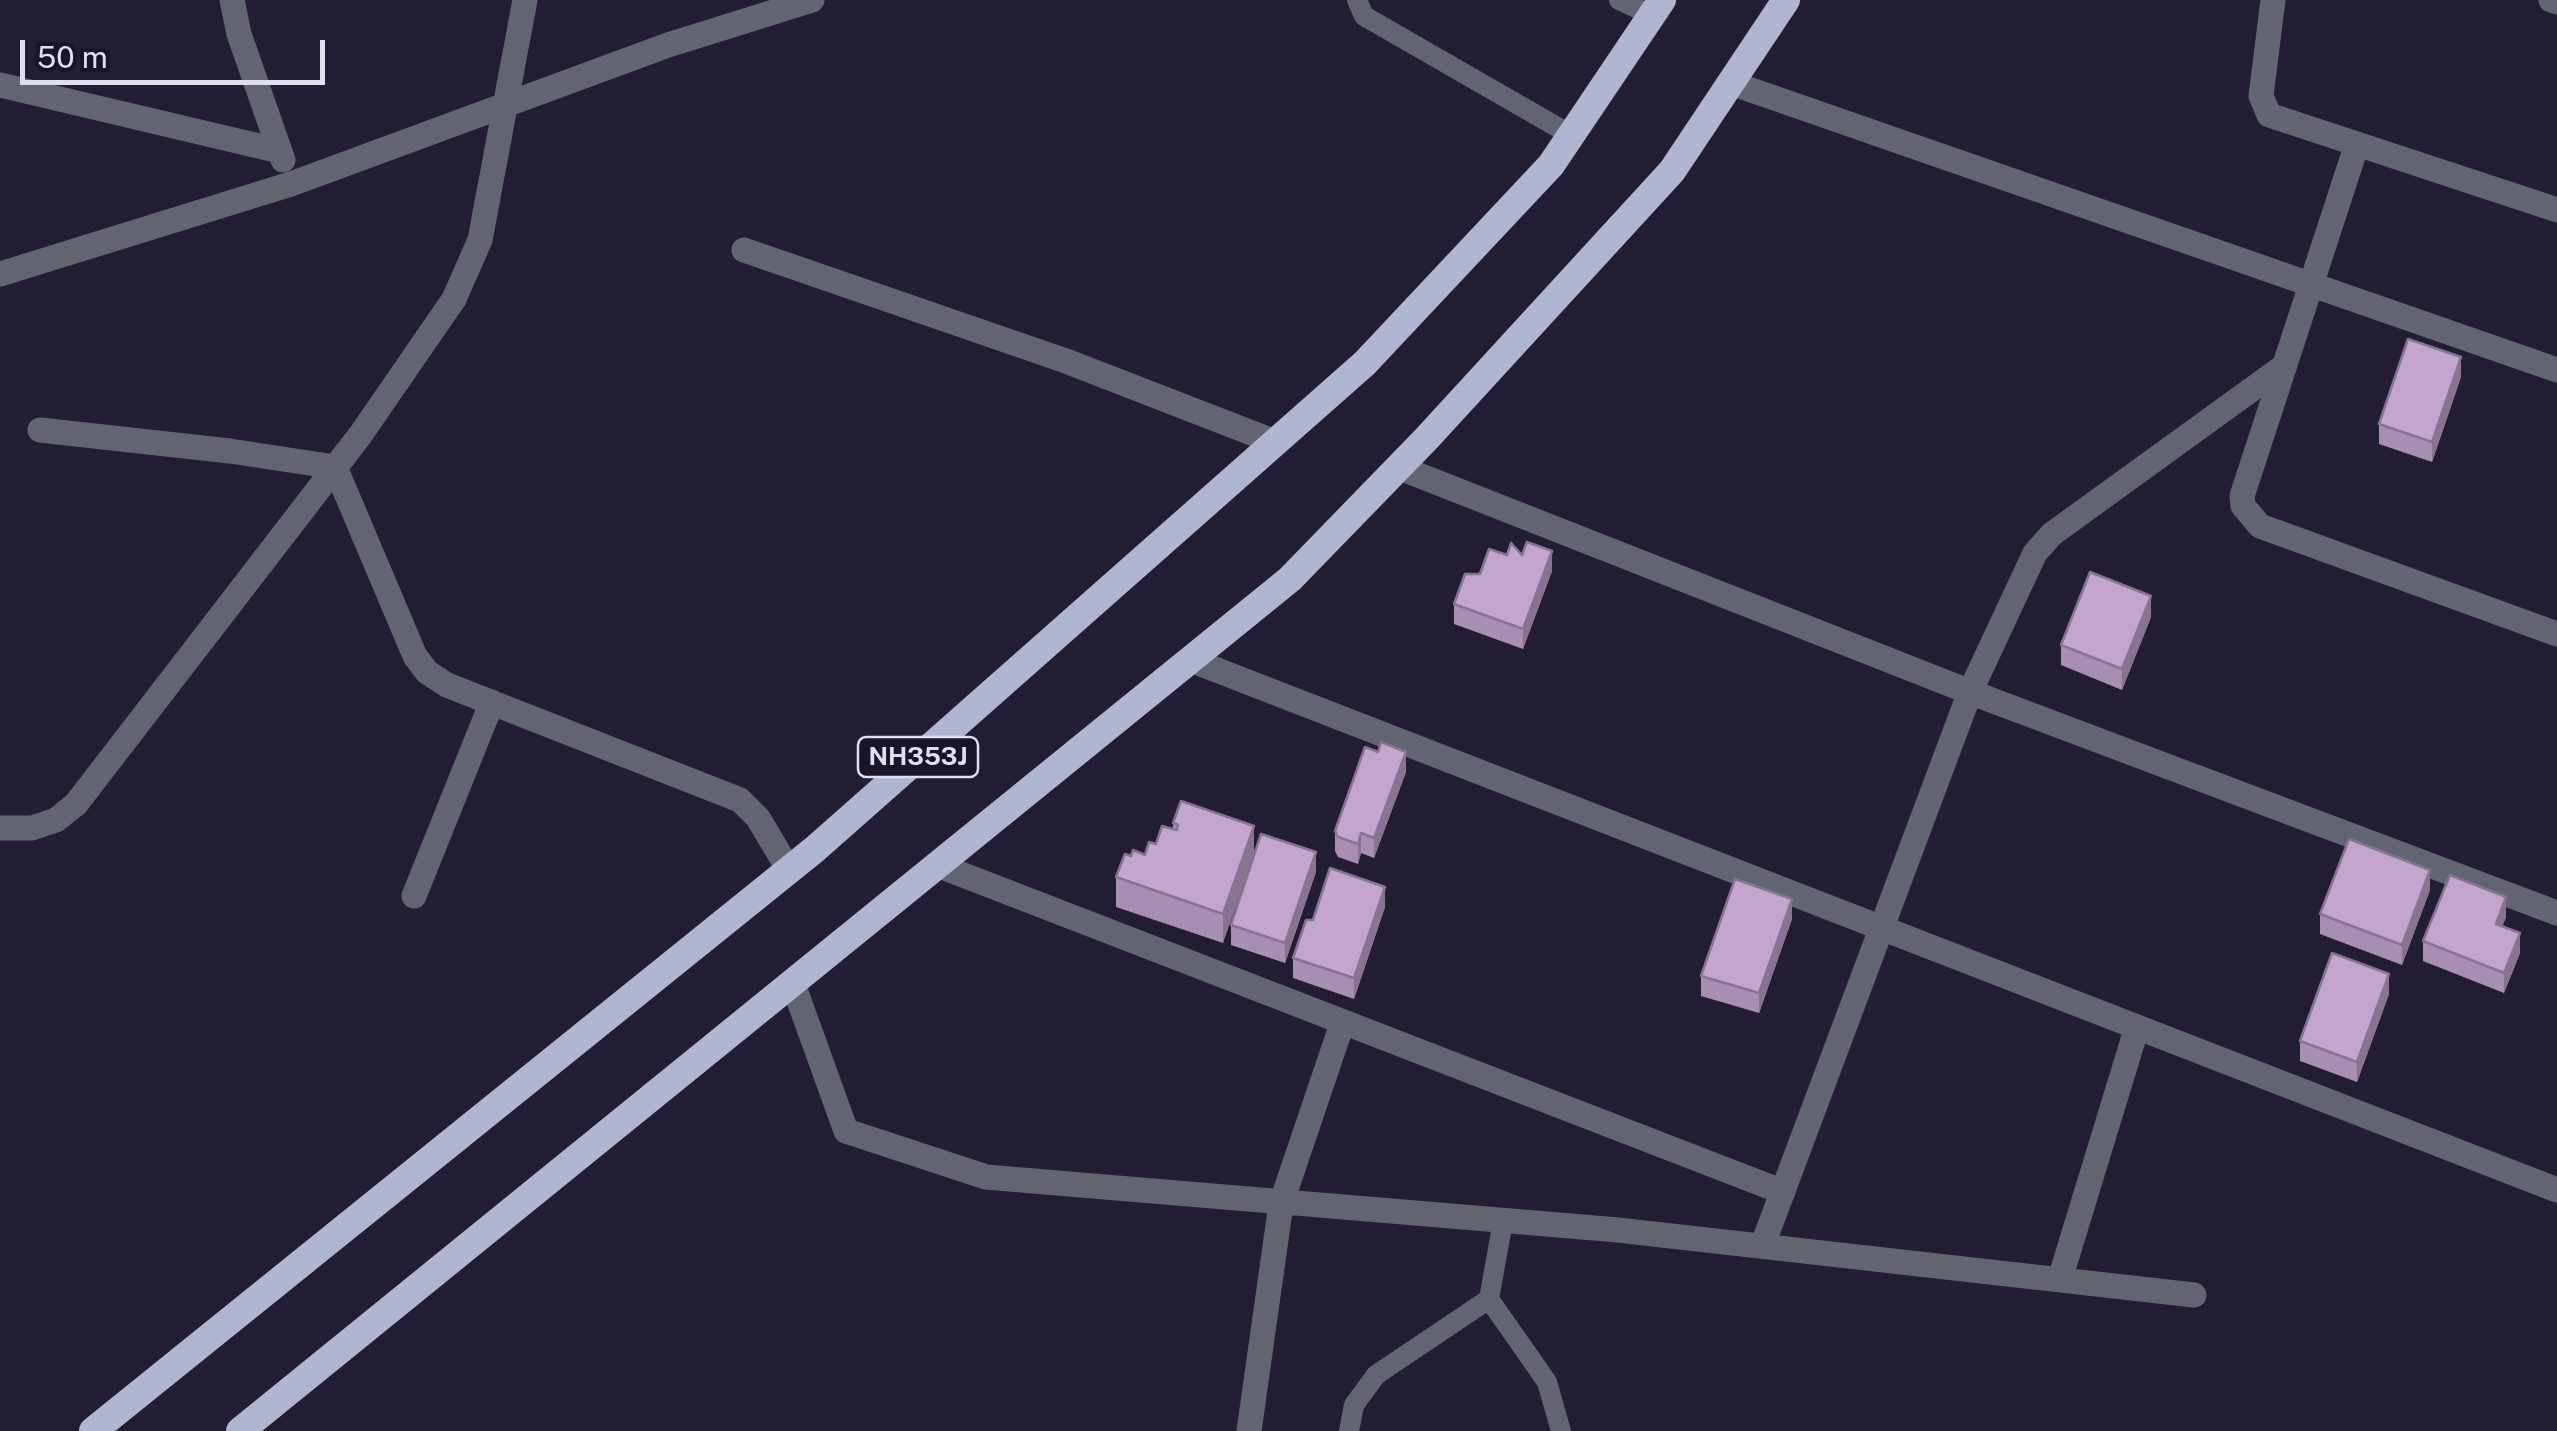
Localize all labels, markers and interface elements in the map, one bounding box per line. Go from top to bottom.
scale bar [25,20,330,82]
text: 50 m [37,39,108,75]
road number: NH353J [858,737,978,777]

